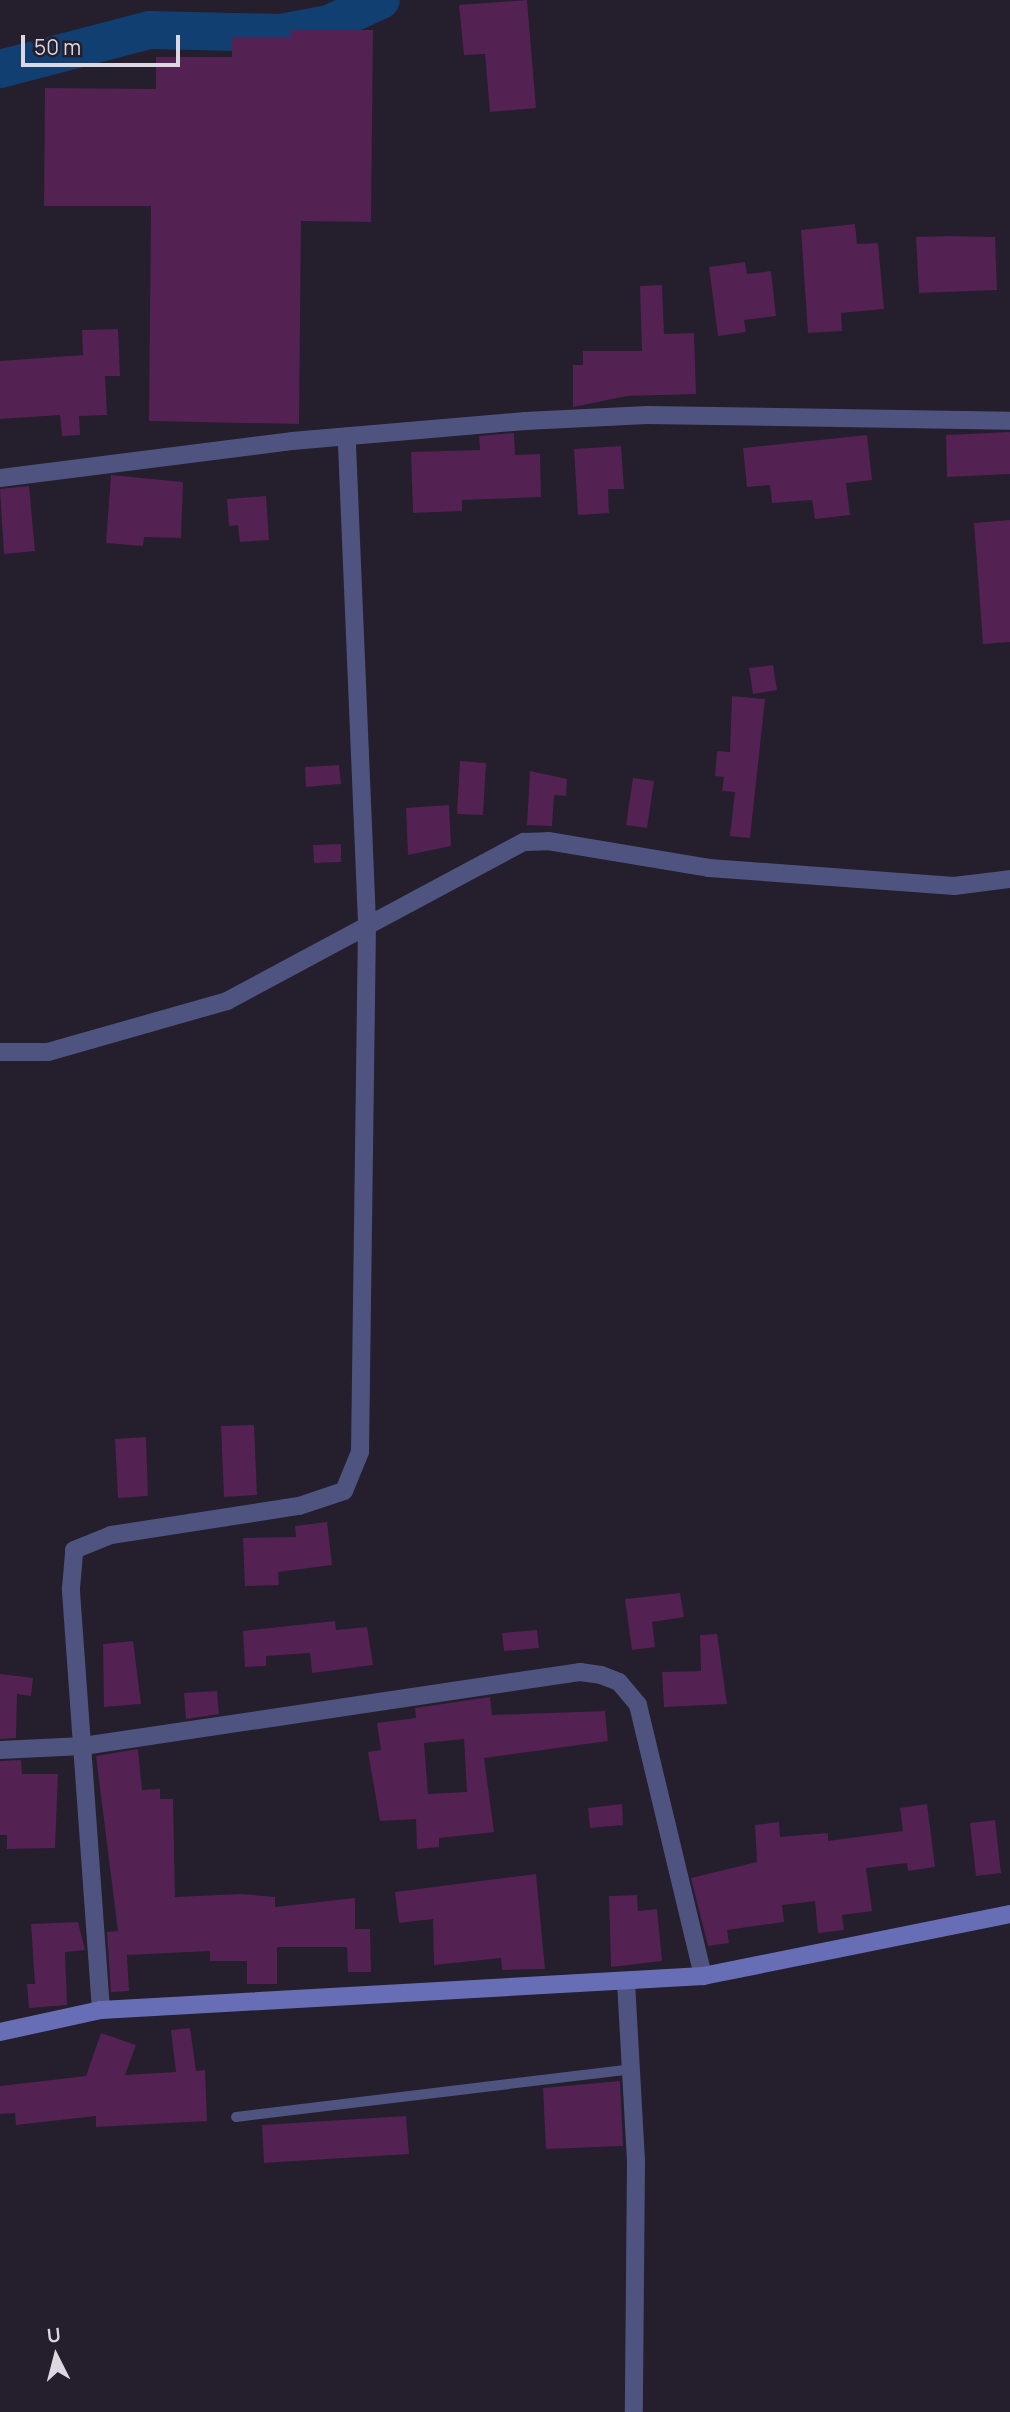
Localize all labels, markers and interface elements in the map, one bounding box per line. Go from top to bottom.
scale bar [24,21,184,65]
text: 50 m [34,33,81,61]
north arrow [21,2321,91,2391]
text: U [46,2321,62,2349]

